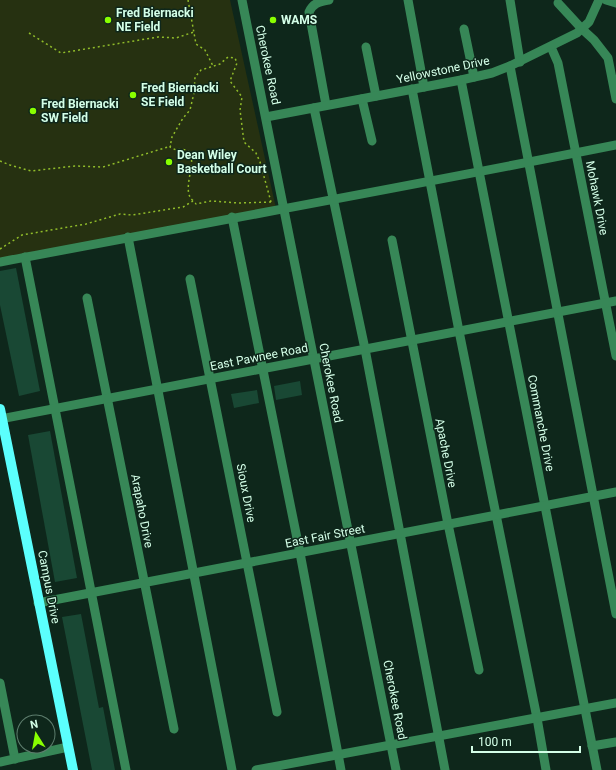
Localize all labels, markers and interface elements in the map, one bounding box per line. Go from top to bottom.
place label: Fred Biernacki NE Field [116,6,194,34]
place label: WAMS [281,13,317,27]
marker: Fred Biernacki NE Field [103,15,113,25]
marker: WAMS [268,15,278,25]
street label: Cherokee Road [253,24,283,106]
street label: Yellowstone Drive [395,53,491,87]
place label: Fred Biernacki SE Field [141,81,219,109]
marker: Fred Biernacki SE Field [128,90,138,100]
place label: Fred Biernacki SW Field [41,97,119,125]
marker: Fred Biernacki SW Field [28,106,38,116]
place label: Dean Wiley Basketball Court [177,148,267,176]
marker: Dean Wiley Basketball Court [164,157,174,167]
street label: Mohawk Drive [583,160,611,236]
street label: East Pawnee Road [209,341,309,373]
street label: Cherokee Road [316,342,346,424]
street label: Commanche Drive [525,374,557,472]
street label: Apache Drive [432,417,460,489]
street label: Sioux Drive [233,463,259,523]
street label: Arapaho Drive [128,473,156,549]
street label: East Fair Street [284,521,366,551]
street label: Campus Drive [35,549,63,625]
street label: Cherokee Road [380,659,410,741]
north arrow [16,714,56,754]
text: N [29,718,39,732]
scale bar [472,728,580,754]
text: 100 m [478,735,512,749]

